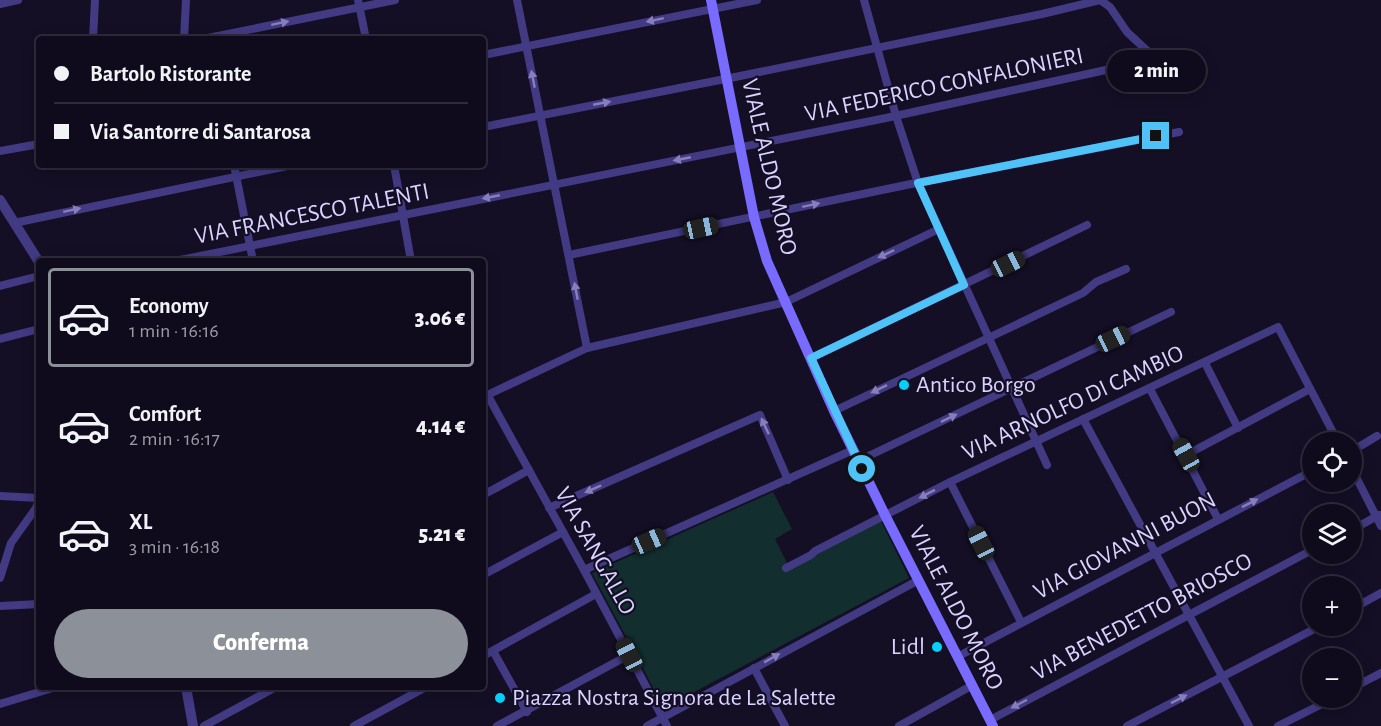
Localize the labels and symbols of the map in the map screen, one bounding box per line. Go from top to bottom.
one-way arrow [645,16,664,25]
one-way arrow [271,18,290,27]
street label: VIA FEDERICO CONFALONIERI [803,44,1085,126]
callout: 2 min [1106,49,1206,91]
one-way arrow [528,70,537,89]
street label: VIALE ALDO MORO [737,76,801,258]
one-way arrow [593,98,612,107]
route end [1142,122,1169,149]
one-way arrow [673,155,692,164]
street label: VIA FRANCESCO TALENTI [193,179,431,249]
one-way arrow [482,193,500,203]
one-way arrow [802,200,821,209]
one-way arrow [62,205,81,215]
car [682,215,720,241]
car [988,248,1028,280]
one-way arrow [877,249,895,259]
one-way arrow [571,281,580,300]
car [1093,323,1133,355]
street label: VIA ARNOLFO DI CAMBIO [959,341,1187,465]
place label: Antico Borgo [916,373,1036,397]
marker: Antico Borgo [897,378,911,392]
one-way arrow [871,384,888,393]
one-way arrow [941,413,958,422]
one-way arrow [760,416,770,434]
car [1169,435,1203,475]
route start [848,455,875,482]
street label: VIA SANGALLO [550,483,640,619]
one-way arrow [583,484,601,494]
street label: VIA GIOVANNI BUON [1030,488,1220,604]
one-way arrow [918,489,935,499]
one-way arrow [1241,498,1259,508]
street label: VIALE ALDO MORO [904,522,1008,694]
car [965,523,997,563]
car [629,525,669,557]
street label: VIA BENEDETTO BRIOSCO [1028,549,1256,685]
car [613,635,645,675]
place label: Lidl [891,635,925,659]
marker: Lidl [930,640,944,654]
one-way arrow [764,653,781,663]
place label: Piazza Nostra Signora de La Salette [512,686,836,710]
marker: Piazza Nostra Signora de La Salette [493,691,507,705]
one-way arrow [1171,694,1188,704]
one-way arrow [1010,699,1027,709]

